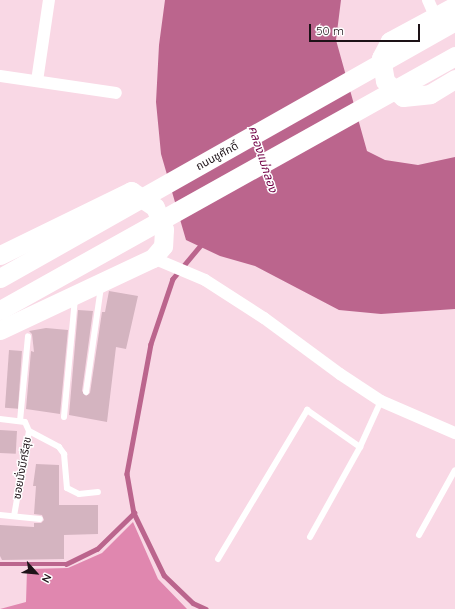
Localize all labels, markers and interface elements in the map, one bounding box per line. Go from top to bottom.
scale bar [311,16,422,42]
text: 50 m [316,23,344,38]
water label: คลองแม่กลอง [245,124,281,194]
street label: ถนนชูศักดิ์ [193,139,241,173]
street label: ซอยมั่งมีศรีสุข [10,436,34,500]
north arrow [16,553,56,593]
text: N [39,572,55,585]

